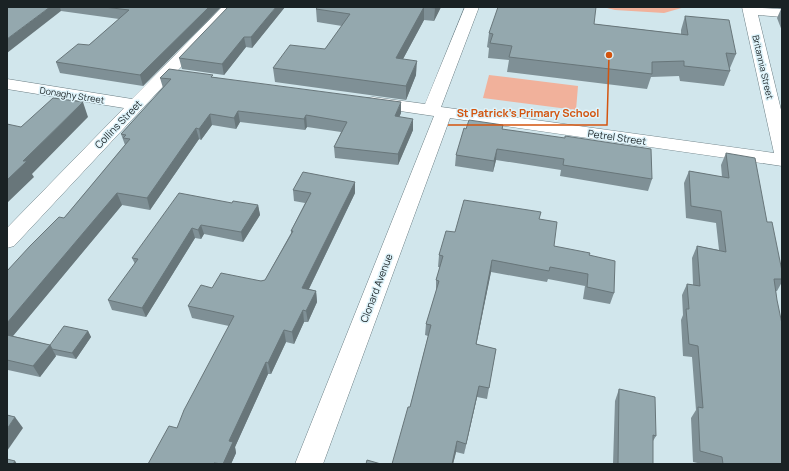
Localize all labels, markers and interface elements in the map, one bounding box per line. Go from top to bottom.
street label: Britannia Street [749,34,777,101]
street label: Donaghy Street [39,83,106,107]
street label: Collins Street [91,97,145,151]
callout: St Patrick's Primary School [448,102,607,125]
text: St Patrick's Primary School [457,105,599,120]
street label: Petrel Street [587,126,647,148]
street label: Clonard Avenue [356,251,396,324]

